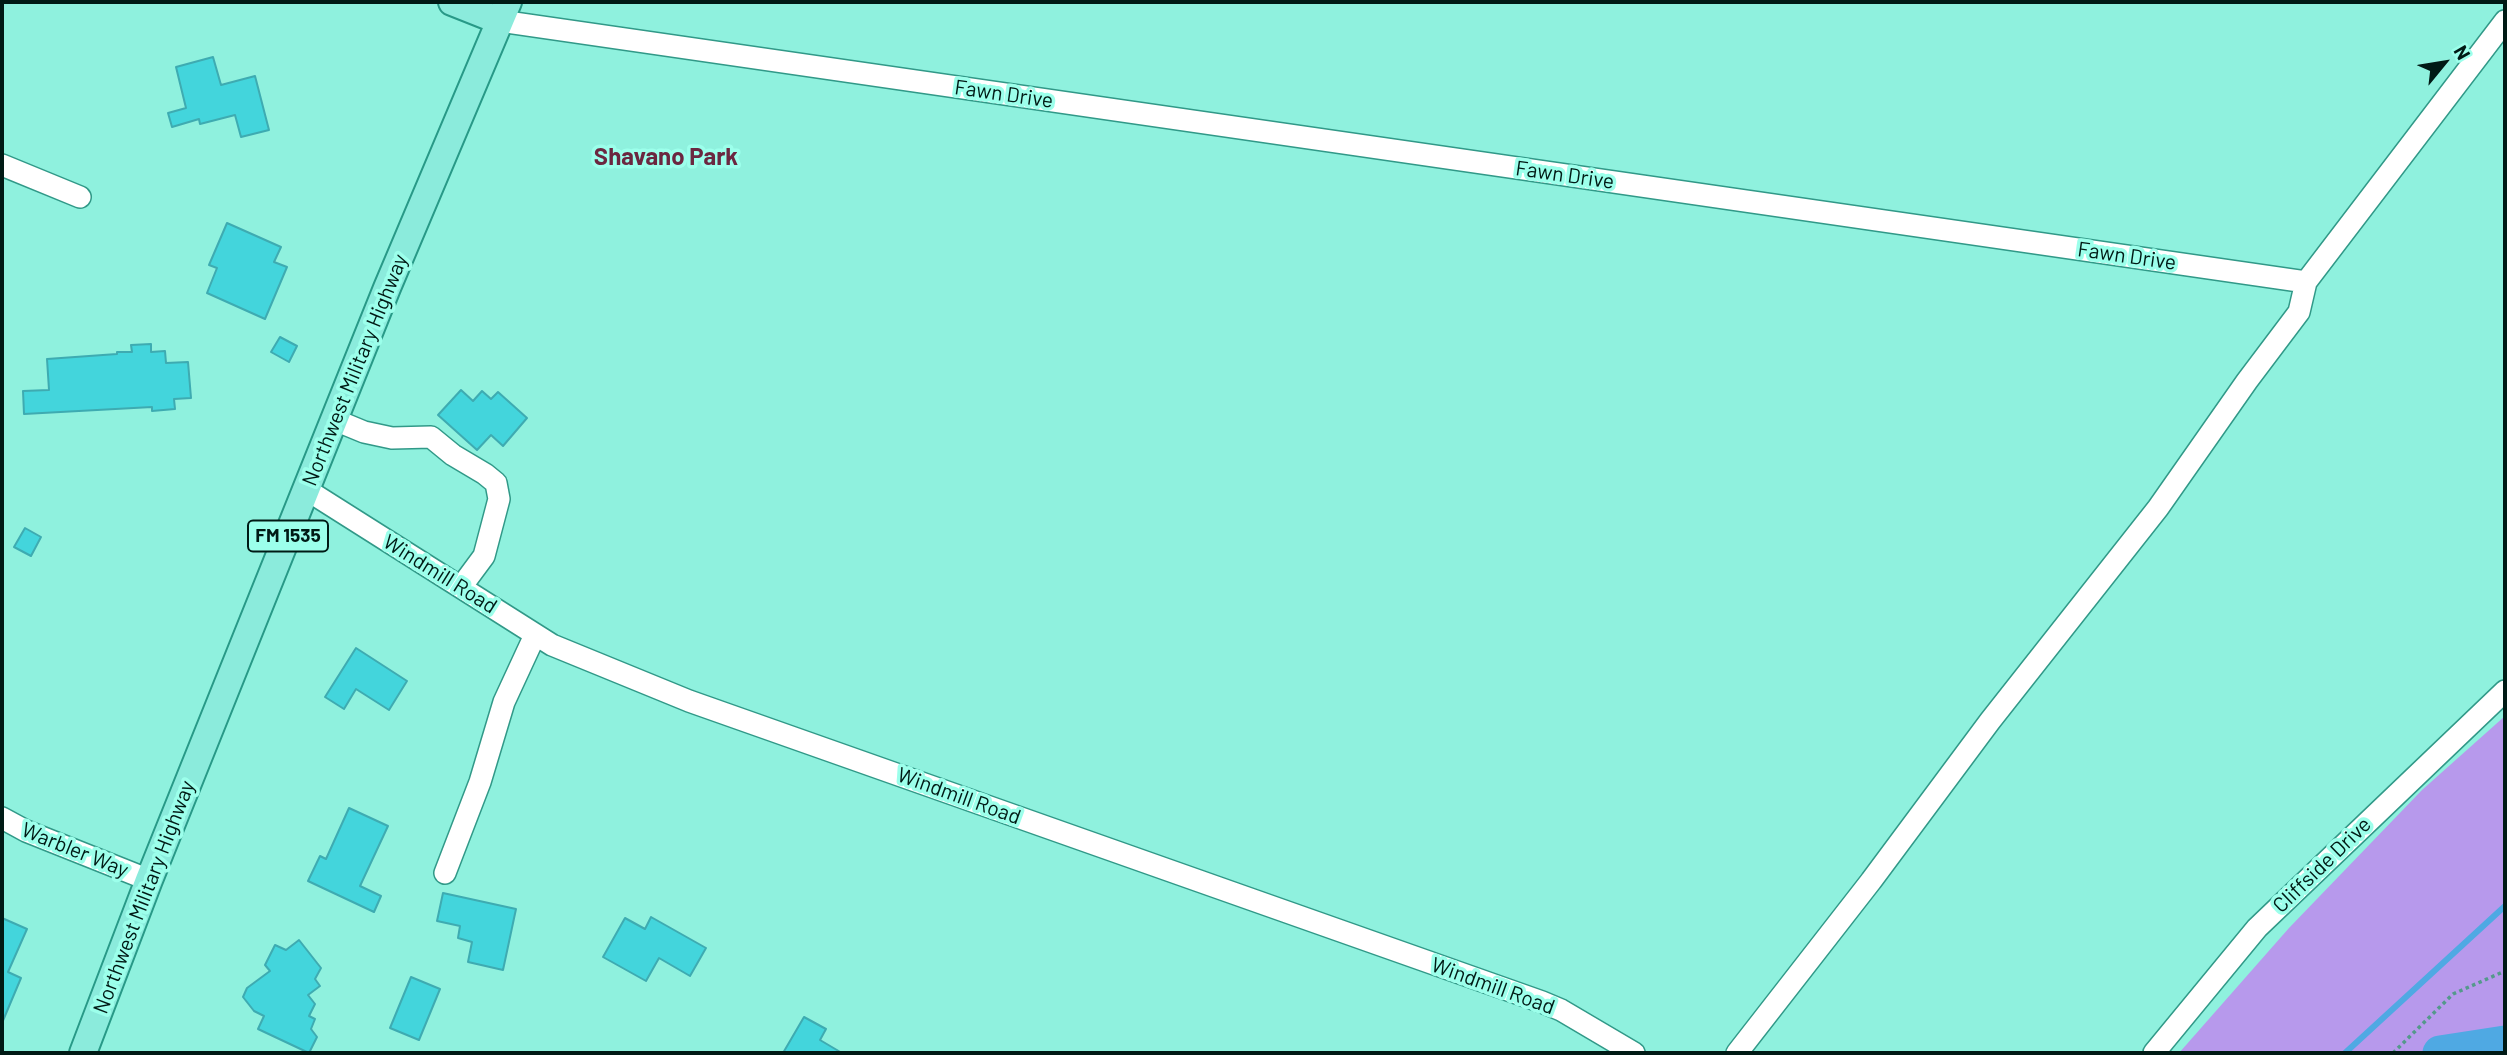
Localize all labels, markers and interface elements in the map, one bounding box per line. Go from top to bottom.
north arrow [2409,28,2479,98]
text: N [2449,41,2476,63]
street label: Fawn Drive [953,75,1055,113]
district label: Shavano Park [594,143,738,171]
street label: Fawn Drive [1514,156,1616,194]
street label: Fawn Drive [2076,237,2178,275]
street label: Northwest Military Highway [297,250,413,490]
road number: FM 1535 [248,520,328,552]
street label: Windmill Road [378,529,502,619]
street label: Windmill Road [894,762,1024,830]
street label: Northwest Military Highway [88,777,200,1017]
street label: Cliffside Drive [2268,812,2376,918]
street label: Warbler Way [18,817,132,883]
street label: Windmill Road [1428,952,1558,1020]

